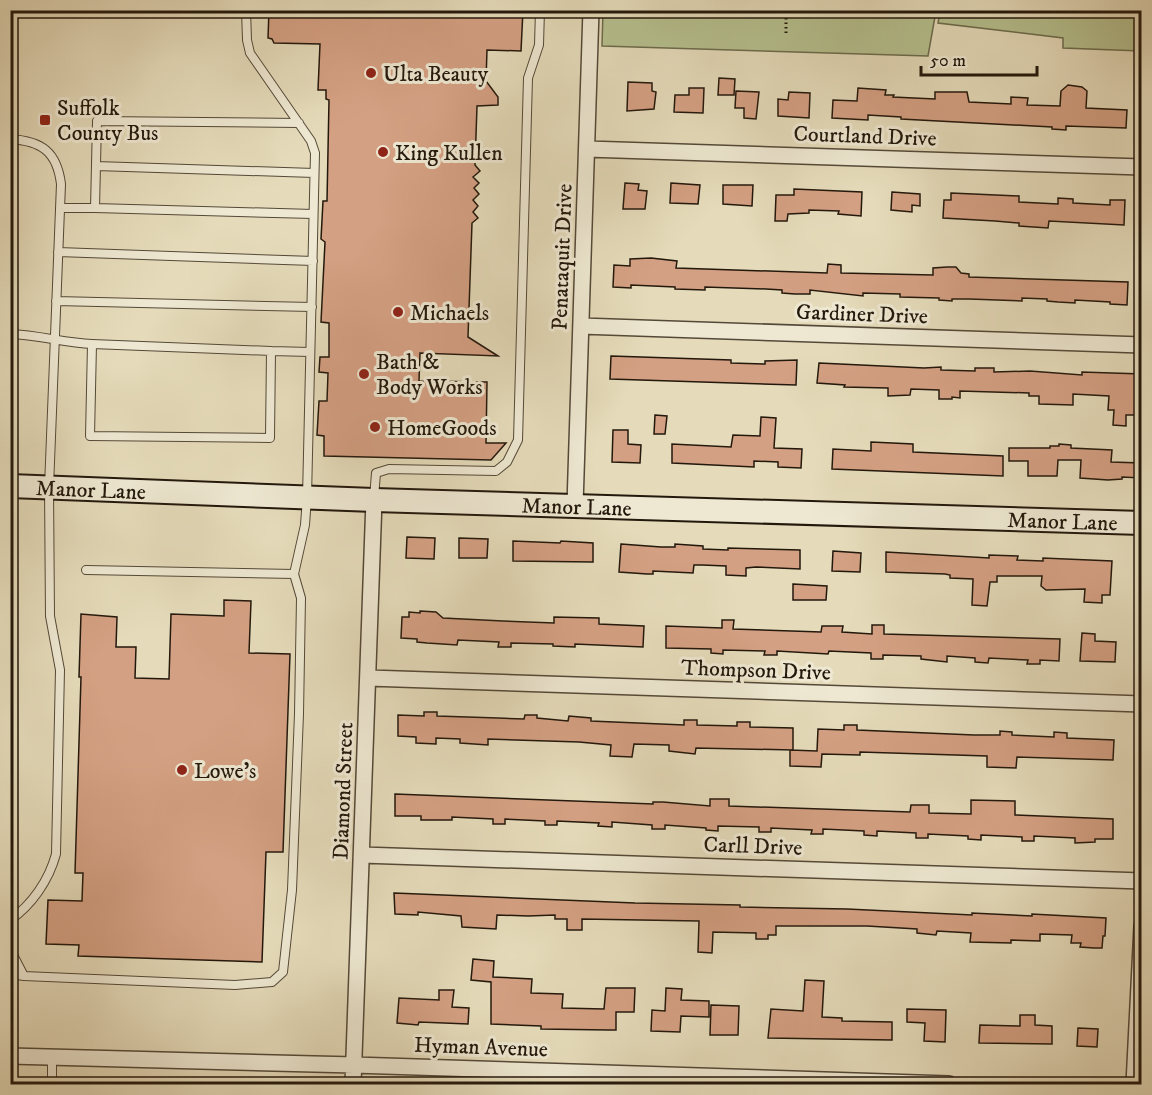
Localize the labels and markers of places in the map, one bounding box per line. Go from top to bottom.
place label: Ulta Beauty [383,61,489,88]
marker: Ulta Beauty [364,66,378,80]
place label: Suffolk County Bus [57,95,158,147]
marker: Suffolk County Bus [38,113,52,127]
place label: King Kullen [395,140,503,167]
marker: King Kullen [376,145,390,159]
place label: Michaels [410,300,489,327]
marker: Michaels [391,305,405,319]
place label: Bath & Body Works [376,349,483,401]
marker: Bath & Body Works [357,367,371,381]
place label: HomeGoods [387,415,497,442]
marker: HomeGoods [368,420,382,434]
place label: Lowe's [194,758,256,785]
marker: Lowe's [175,763,189,777]

